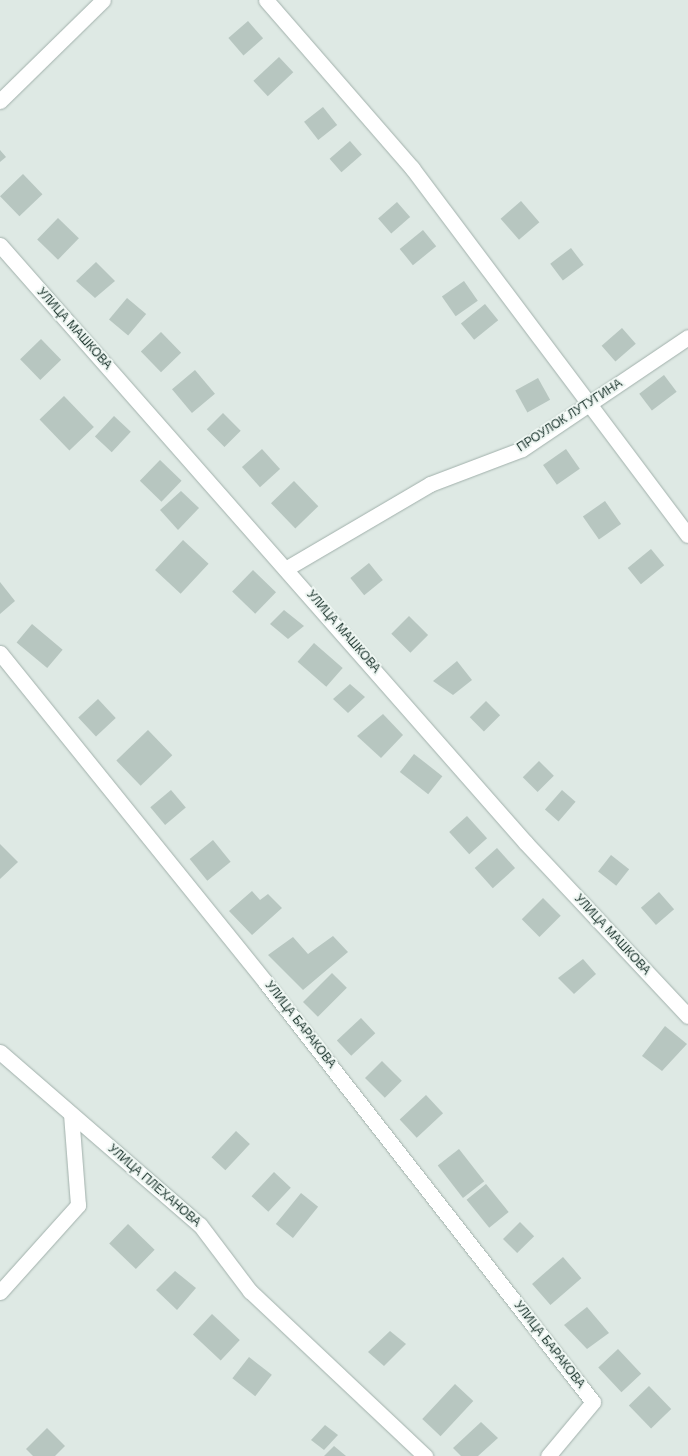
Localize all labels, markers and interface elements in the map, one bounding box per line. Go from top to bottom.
street label: УЛИЦА МАШКОВА [34,285,114,373]
street label: ПРОУЛОК ЛУТУГИНА [515,377,625,455]
street label: УЛИЦА МАШКОВА [303,588,383,676]
street label: УЛИЦА МАШКОВА [571,892,653,978]
street label: УЛИЦА БАРАКОВА [262,979,338,1071]
street label: УЛИЦА ПЛЕХАНОВА [105,1142,203,1230]
street label: УЛИЦА БАРАКОВА [511,1299,587,1391]

